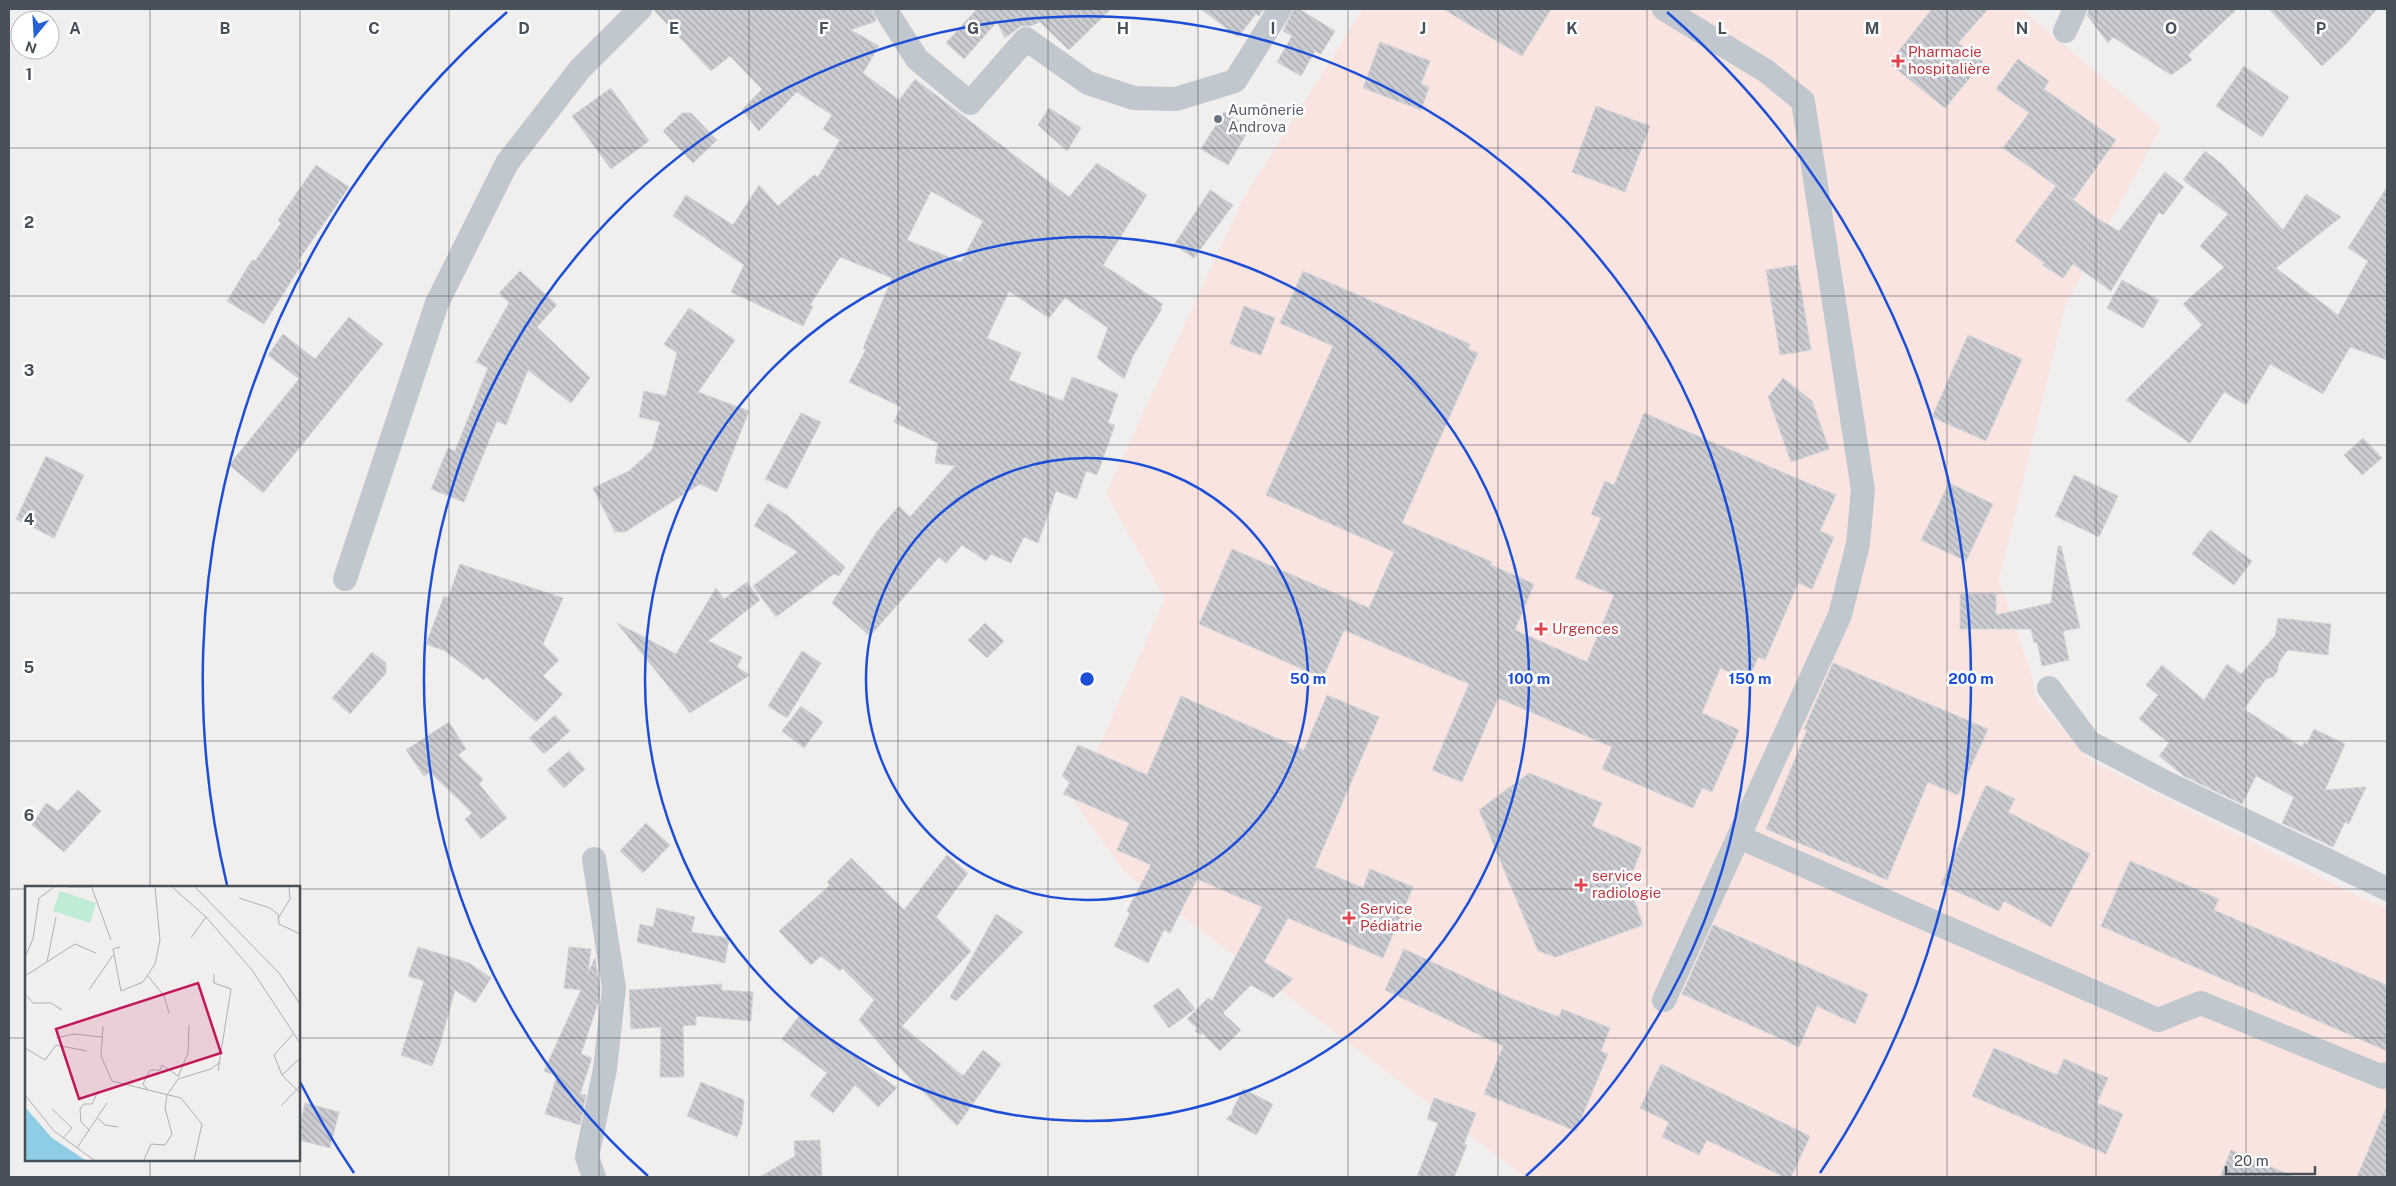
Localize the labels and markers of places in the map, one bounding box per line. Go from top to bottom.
place label: Pharmacie hospitalière [1908,43,1990,77]
marker: Pharmacie hospitalière [1892,55,1904,67]
place label: Aumônerie Androva [1228,101,1304,135]
marker: Aumônerie Androva [1212,113,1224,125]
place label: Urgences [1552,620,1619,637]
marker: Urgences [1534,622,1548,636]
centre of rings [1078,670,1096,688]
place label: service radiologie [1592,867,1661,901]
marker: service radiologie [1574,878,1588,892]
place label: Service Pédiatrie [1360,900,1423,934]
marker: Service Pédiatrie [1342,911,1356,925]

